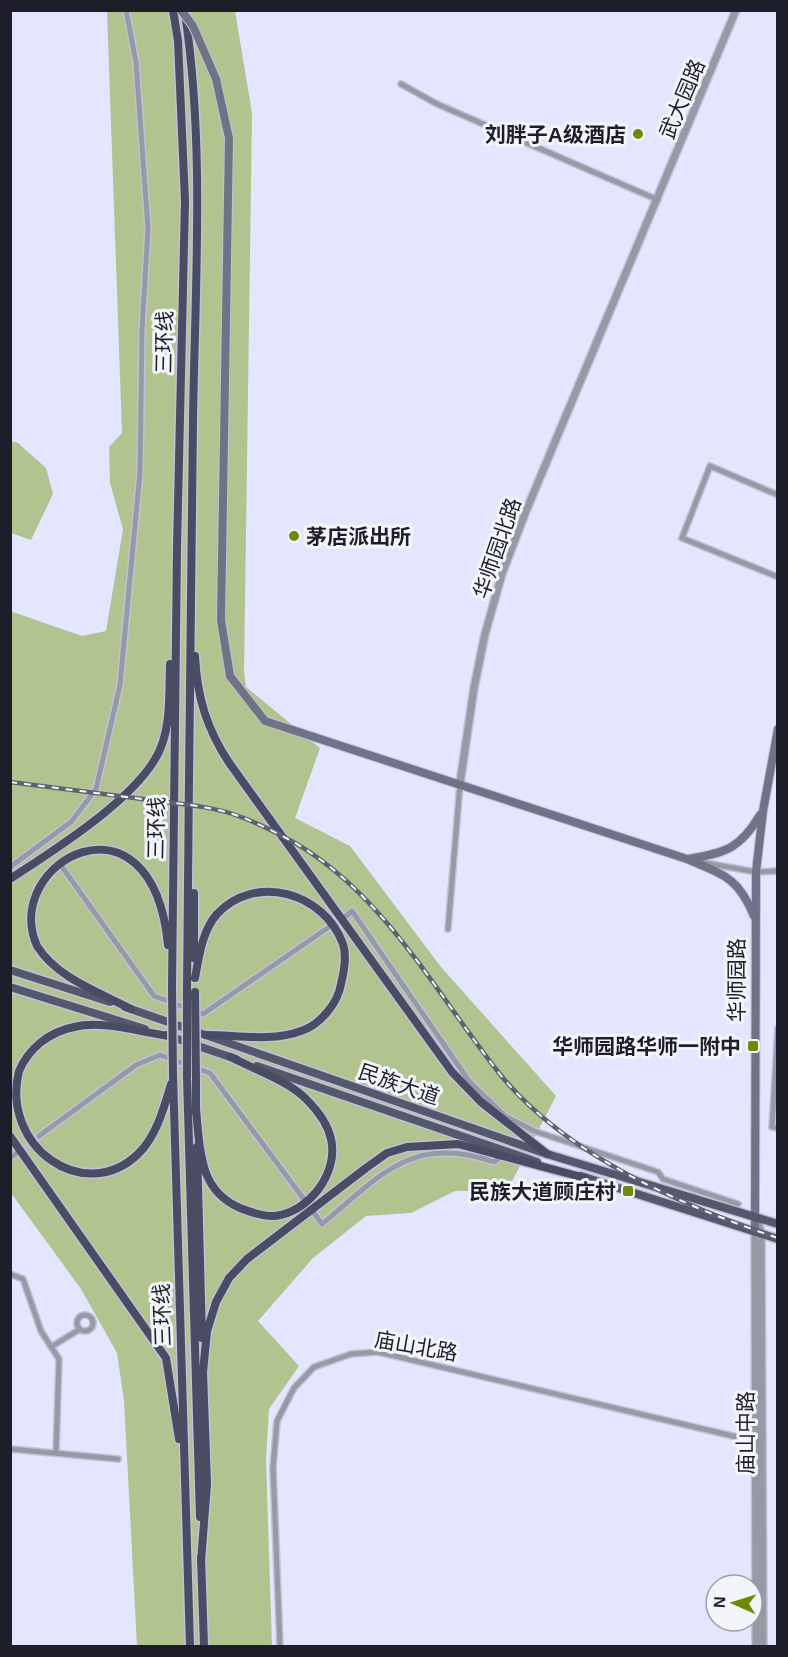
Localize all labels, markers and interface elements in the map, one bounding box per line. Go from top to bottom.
street label: 武大园路 [655,56,709,142]
place label: 刘胖子A级酒店 [485,123,626,146]
marker: 刘胖子A级酒店 [631,127,645,141]
street label: 三环线 [152,310,176,374]
street label: 华师园北路 [469,495,525,601]
place label: 茅店派出所 [306,525,411,548]
marker: 茅店派出所 [287,529,301,543]
street label: 三环线 [144,796,168,860]
street label: 华师园路 [725,938,748,1022]
place label: 华师园路华师一附中 [552,1035,741,1058]
marker: 华师园路华师一附中 [746,1039,760,1053]
street label: 民族大道 [356,1059,442,1109]
place label: 民族大道顾庄村 [469,1180,616,1203]
marker: 民族大道顾庄村 [621,1184,635,1198]
street label: 三环线 [149,1283,175,1347]
street label: 庙山北路 [373,1327,459,1365]
street label: 庙山中路 [734,1391,757,1475]
north arrow [704,1573,764,1633]
text: N [711,1596,728,1608]

